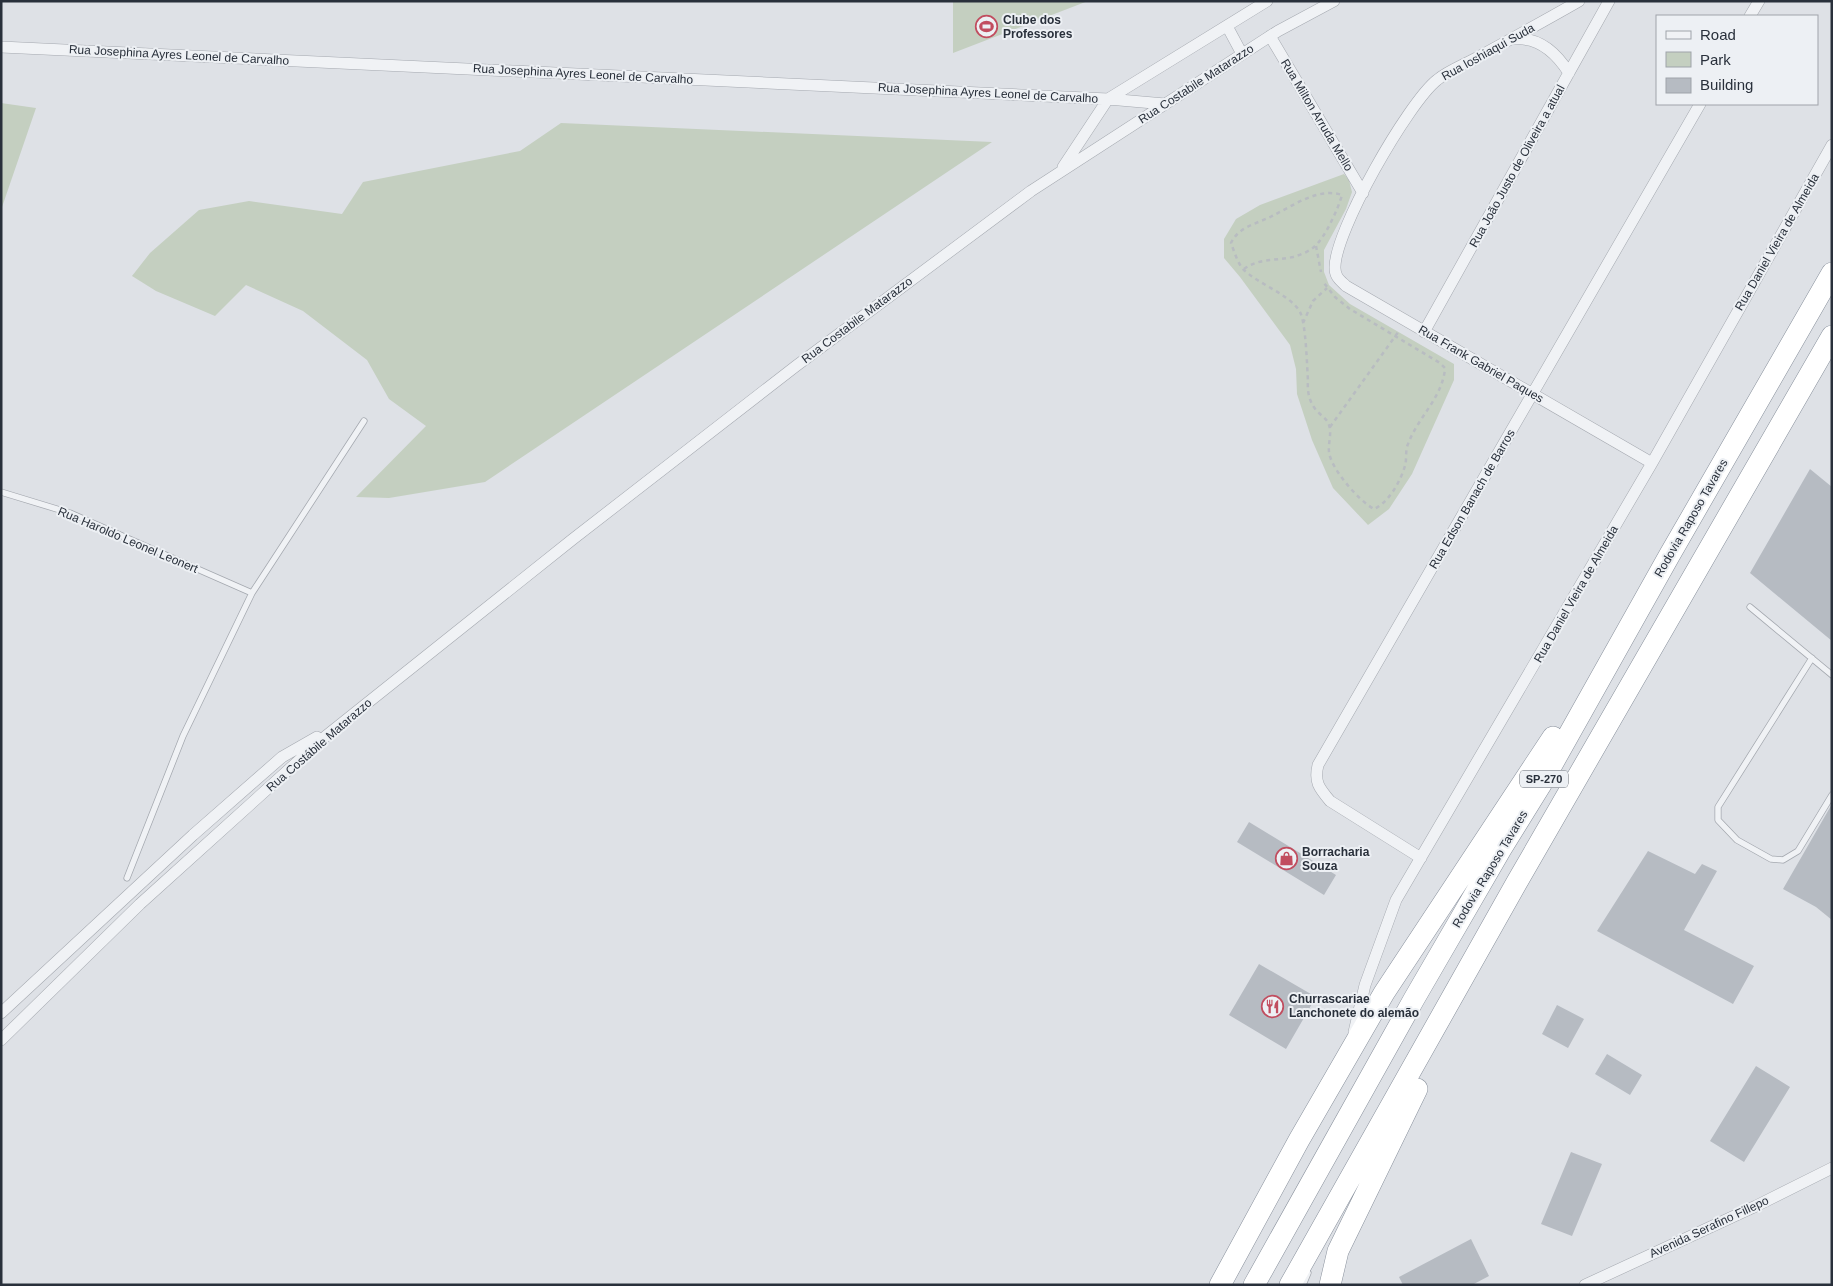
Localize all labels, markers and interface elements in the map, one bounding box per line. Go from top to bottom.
place label: Clube dos Professores [1003,13,1073,41]
sports icon: Clube dos Professores [975,15,999,39]
legend [1656,15,1818,105]
street label: Rua loshiaqui Suda [1439,20,1537,83]
text: Road [1700,26,1736,43]
street label: Rua Costabile Matarazzo [1136,41,1257,127]
street label: Rua Josephina Ayres Leonel de Carvalho [68,42,290,68]
text: Park [1700,51,1731,68]
street label: Rua Milton Arruda Mello [1278,57,1356,174]
street label: Rua Josephina Ayres Leonel de Carvalho [472,61,694,87]
text: Building [1700,76,1753,93]
street label: Rua Josephina Ayres Leonel de Carvalho [877,80,1099,106]
street label: Rua João Justo de Oliveira a atual [1466,82,1568,250]
street label: Rua Daniel Vieira de Almeida [1732,171,1822,313]
street label: Rua Costabile Matarazzo [799,274,915,366]
street label: Rua Frank Gabriel Paques [1416,322,1546,406]
street label: Rua Edson Banach de Barros [1426,427,1518,571]
street label: Rodovia Raposo Tavares [1651,457,1731,579]
street label: Rua Haroldo Leonel Leonert [56,504,201,576]
street label: Rua Daniel Vieira de Almeida [1531,523,1621,665]
street label: Rua Costábile Matarazzo [264,695,375,794]
road number: SP-270 [1520,771,1568,788]
street label: Rodovia Raposo Tavares [1450,808,1530,930]
place label: Borracharia Souza [1302,845,1370,873]
shop icon: Borracharia Souza [1274,847,1298,871]
place label: Churrascariae Lanchonete do alemão [1289,992,1419,1020]
restaurant icon: Churrascariae Lanchonete do alemão [1261,994,1285,1018]
street label: Avenida Serafino Fillepo [1647,1193,1771,1261]

